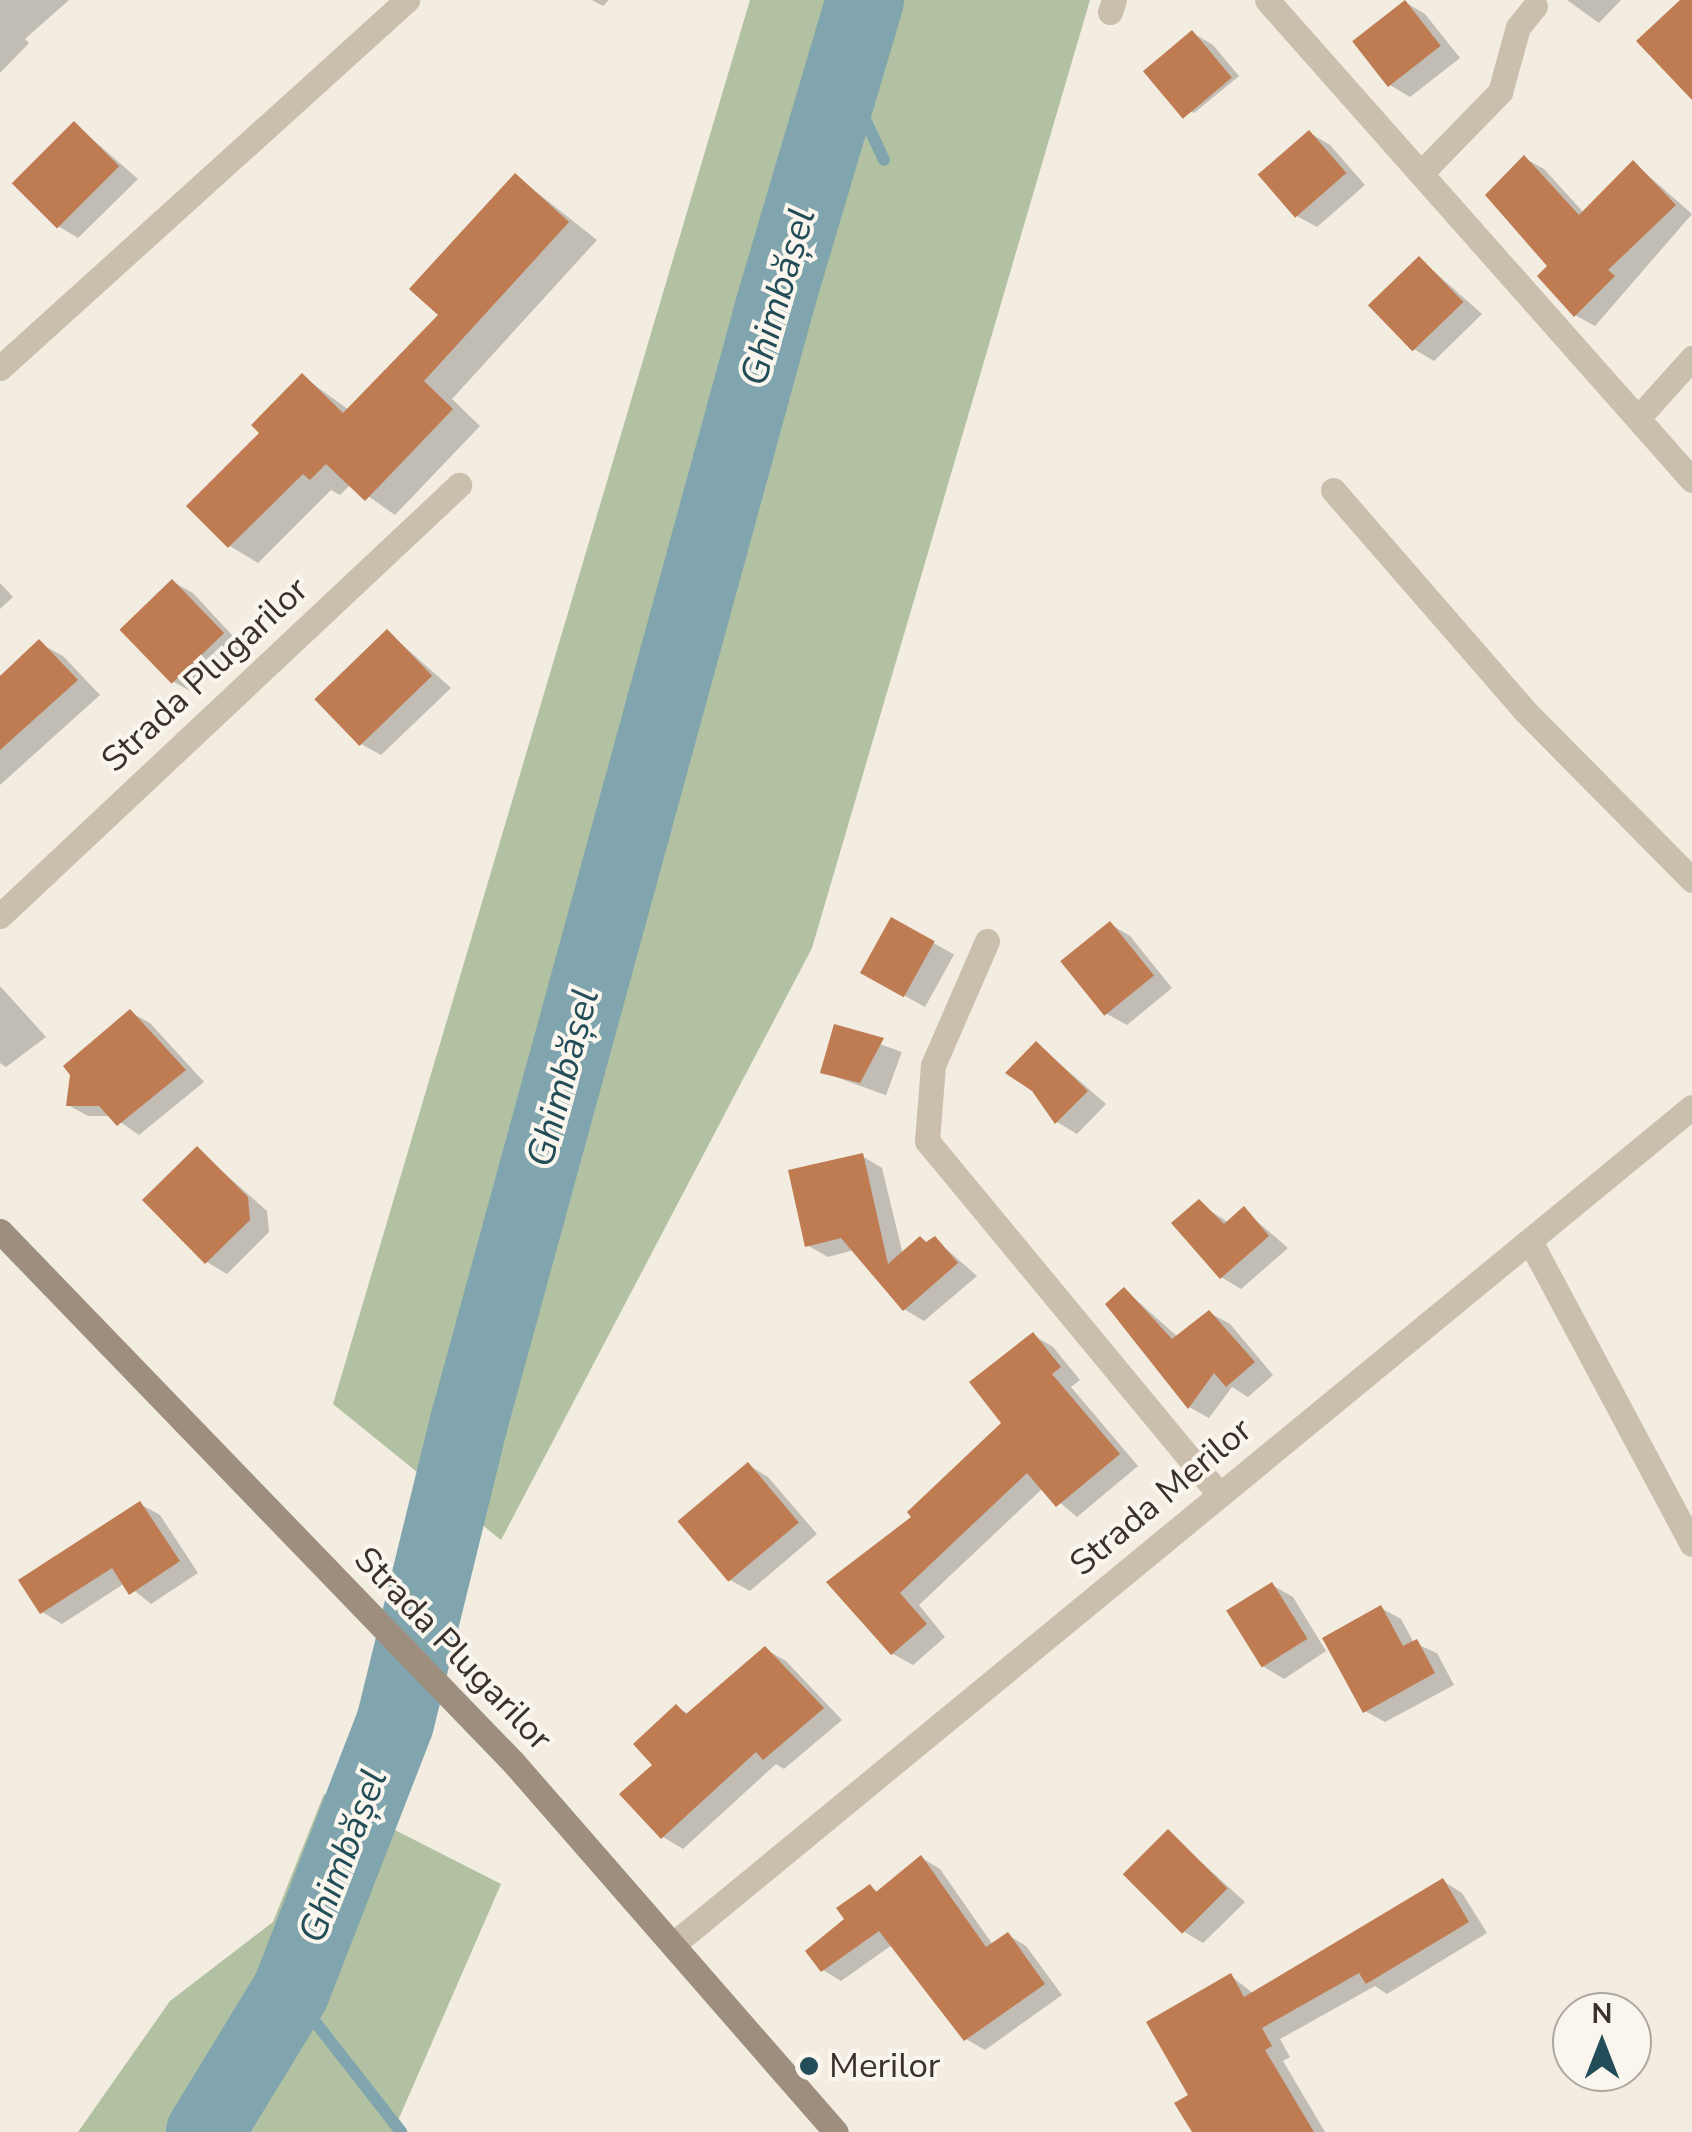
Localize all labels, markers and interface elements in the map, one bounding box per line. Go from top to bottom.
water label: Ghimbășel [731,203,825,391]
street label: Strada Plugarilor [93,569,317,781]
water label: Ghimbășel [517,984,609,1172]
street label: Strada Merilor [1062,1409,1260,1585]
street label: Strada Plugarilor [345,1539,561,1759]
water label: Ghimbășel [289,1763,397,1949]
north arrow [1552,1992,1652,2092]
text: N [1592,1995,1612,2033]
place label: Merilor [829,2045,940,2087]
marker: Merilor [798,2055,820,2077]

